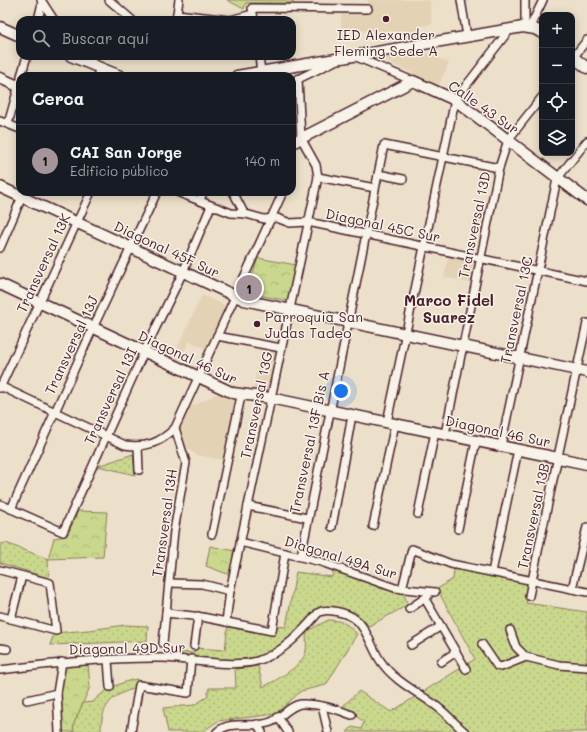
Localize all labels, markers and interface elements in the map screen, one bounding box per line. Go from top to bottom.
map controls [539,12,575,156]
button: + [539,12,575,48]
marker: IED Alexander Fleming Sede A [381,14,391,24]
search box [16,16,296,60]
place label: IED Alexander Fleming Sede A [334,25,438,60]
icon: search [30,27,52,49]
text: Buscar aquí [62,28,149,48]
button: − [539,48,575,84]
street label: Calle 43 Sur [445,76,523,138]
button: locate [539,84,575,120]
text: Cerca [32,87,84,109]
button: layers [539,120,575,156]
text: CAI San Jorge [70,142,182,162]
text: 1 [42,152,48,169]
text: 140 m [244,152,280,169]
text: Edificio público [70,162,168,179]
street label: Transversal 13D [453,170,495,280]
street label: Diagonal 45C Sur [324,204,442,246]
street label: Transversal 13K [12,210,75,316]
street label: Diagonal 45F Sur [111,216,223,282]
street label: Transversal 13C [495,255,537,365]
pin: 1 [236,273,262,303]
district label: Marco Fidel Suarez [404,290,494,327]
street label: Transversal 13J [40,292,102,397]
place label: Parroquia San Judas Tadeo [265,307,363,342]
marker: Parroquia San Judas Tadeo [252,319,262,329]
street label: Diagonal 46 Sur [135,326,241,388]
street label: Transversal 13I [79,344,141,448]
street label: Transversal 13G [235,349,277,461]
street label: Transversal 13F Bis A [285,369,333,515]
your location [331,381,351,401]
street label: Diagonal 46 Sur [444,411,552,451]
street label: Transversal 13B [512,461,554,571]
street label: Transversal 13H [147,468,181,578]
street label: Diagonal 49A Sur [282,531,400,583]
street label: Diagonal 49D Sur [68,637,186,659]

